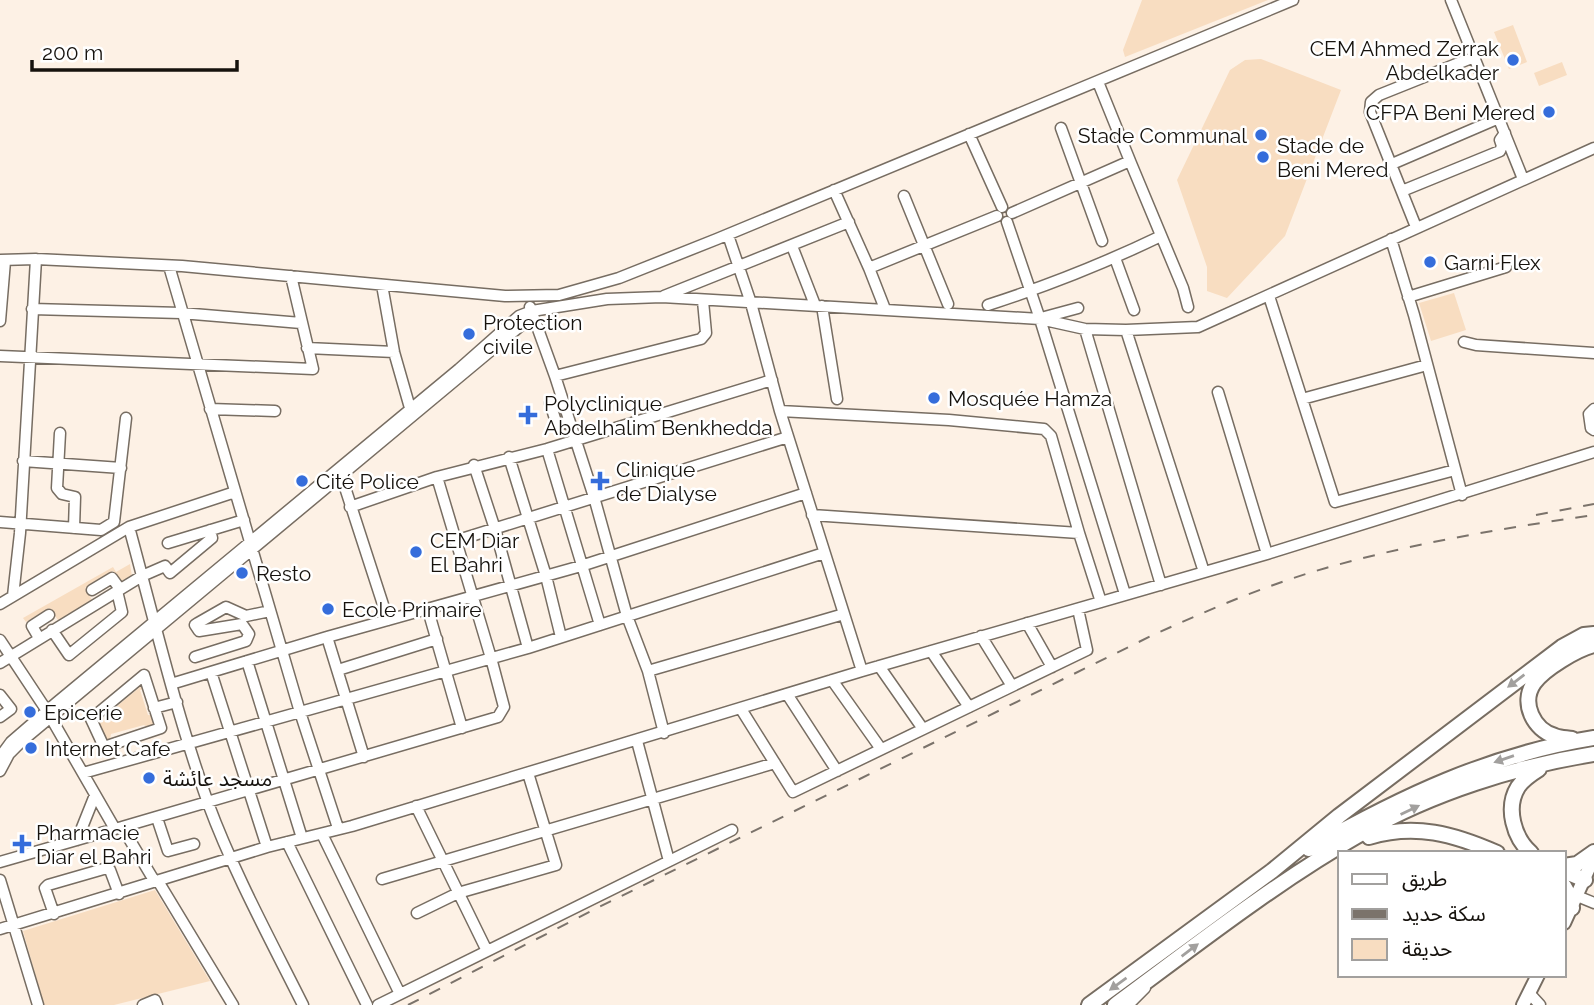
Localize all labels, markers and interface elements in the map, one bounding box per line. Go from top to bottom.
scale bar [32,28,236,72]
place label: CEM Ahmed Zerrak Abdelkader [1310,36,1500,85]
text: 200 m [42,40,103,65]
marker: CEM Ahmed Zerrak Abdelkader [1505,52,1521,68]
place label: CFPA Beni Mered [1366,100,1535,125]
marker: CFPA Beni Mered [1541,104,1557,120]
place label: Stade Communal [1078,123,1247,148]
marker: Stade Communal [1253,127,1269,143]
place label: Stade de Beni Mered [1277,133,1388,182]
marker: Stade de Beni Mered [1255,149,1271,165]
place label: Garni Flex [1444,250,1541,275]
marker: Garni Flex [1422,254,1438,270]
place label: Protection civile [483,310,583,359]
marker: Protection civile [461,326,477,342]
place label: Mosquée Hamza [948,386,1112,411]
marker: Mosquée Hamza [926,390,942,406]
place label: Polyclinique Abdelhalim Benkhedda [544,391,773,440]
marker: Polyclinique Abdelhalim Benkhedda [518,405,538,425]
place label: Clinique de Dialyse [616,457,717,506]
place label: Cité Police [316,469,419,494]
marker: Clinique de Dialyse [590,471,610,491]
marker: Cité Police [294,473,310,489]
place label: CEM Diar El Bahri [430,528,520,577]
marker: CEM Diar El Bahri [408,544,424,560]
place label: Resto [256,561,311,586]
marker: Resto [234,565,250,581]
place label: Ecole Primaire [342,597,481,622]
marker: Ecole Primaire [320,601,336,617]
one-way arrow [1507,674,1525,688]
place label: Epicerie [44,700,122,725]
marker: Epicerie [22,704,38,720]
place label: Internet Cafe [45,736,170,761]
marker: Internet Cafe [23,740,39,756]
one-way arrow [1493,754,1514,765]
place label: مسجد عائشة [163,766,272,791]
marker: مسجد عائشة [141,770,157,786]
one-way arrow [1400,804,1420,815]
place label: Pharmacie Diar el Bahri [36,820,152,869]
marker: Pharmacie Diar el Bahri [14,836,30,852]
legend [1338,851,1566,977]
text: طريق [1402,866,1447,892]
text: سكة حديد [1402,901,1486,926]
text: حديقة [1402,936,1452,961]
one-way arrow [1181,943,1199,957]
one-way arrow [1109,976,1127,990]

